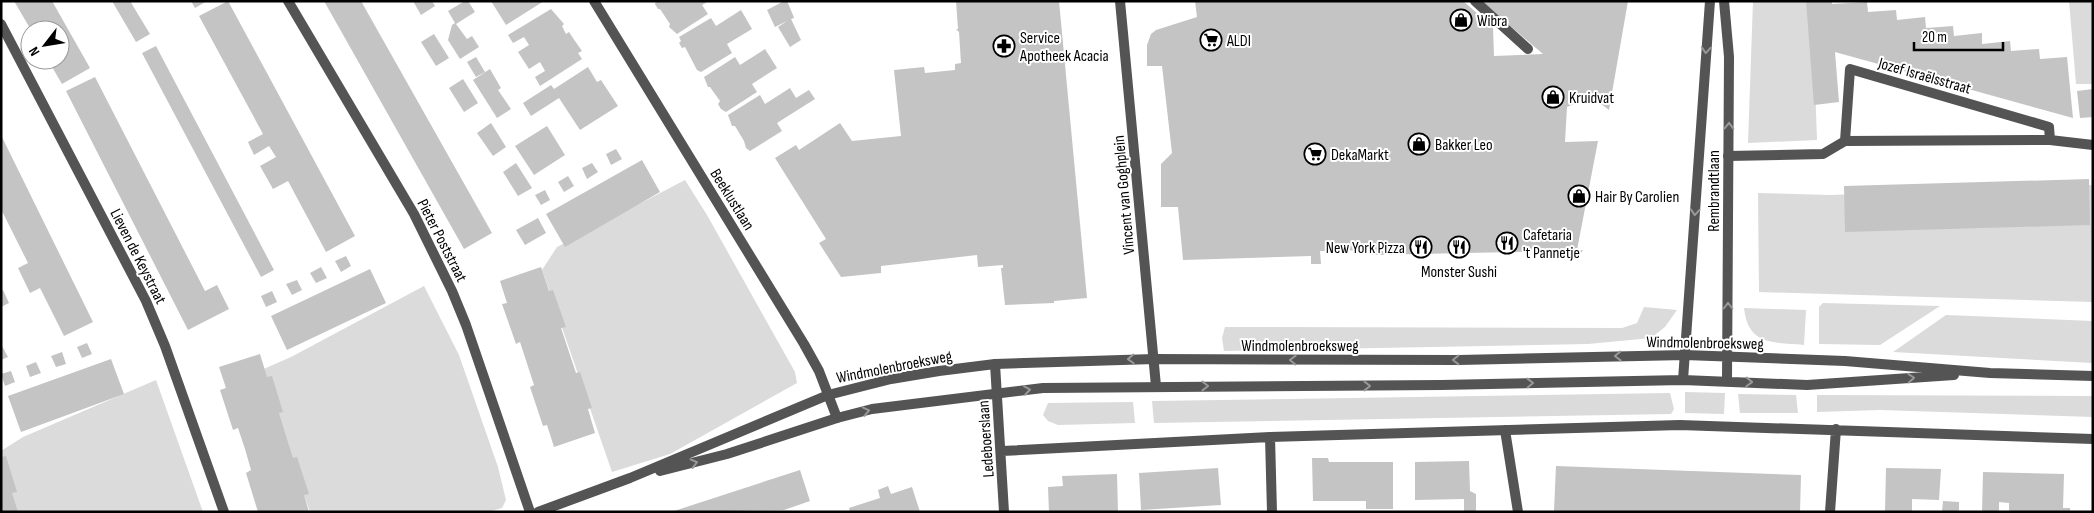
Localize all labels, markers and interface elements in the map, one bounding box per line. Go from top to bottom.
shop icon: Wibra [1449,8,1473,32]
place label: Wibra [1477,12,1508,31]
north arrow [20,20,70,70]
scale bar [1914,20,2003,52]
supermarket icon: ALDI [1199,28,1223,52]
text: 20 m [1922,28,1947,47]
place label: Service Apotheek Acacia [1019,29,1109,66]
place label: ALDI [1226,32,1251,51]
pharmacy icon: Service Apotheek Acacia [992,34,1016,58]
text: N [25,44,43,59]
one-way arrow [1701,46,1712,54]
street label: Jozef Israëlsstraat [1875,54,1973,99]
shop icon: Kruidvat [1541,85,1565,109]
place label: Kruidvat [1569,89,1614,108]
one-way arrow [1723,122,1734,130]
shop icon: Bakker Leo [1407,132,1431,156]
street label: Vincent van Goghplein [1110,135,1139,255]
place label: Bakker Leo [1435,136,1493,155]
supermarket icon: DekaMarkt [1303,142,1327,166]
place label: DekaMarkt [1331,146,1389,165]
street label: Rembrandtlaan [1705,150,1724,232]
street label: Beeklustlaan [706,166,758,234]
shop icon: Hair By Carolien [1567,184,1591,208]
place label: Hair By Carolien [1595,188,1679,207]
street label: Pieter Poststraat [413,196,471,285]
street label: Lieven de Keystraat [106,206,170,308]
one-way arrow [1689,208,1700,216]
place label: Cafetaria 't Pannetje [1523,226,1580,263]
restaurant icon: Cafetaria 't Pannetje [1495,231,1519,255]
restaurant icon: New York Pizza [1409,235,1433,259]
restaurant icon: Monster Sushi [1447,235,1471,259]
place label: New York Pizza [1326,239,1405,258]
place label: Monster Sushi [1421,263,1497,282]
one-way arrow [1723,302,1733,310]
street label: Windmolenbroeksweg [1646,333,1764,354]
street label: Windmolenbroeksweg [1241,337,1359,356]
street label: Windmolenbroeksweg [835,347,954,388]
one-way arrow [1614,351,1622,361]
one-way arrow [1127,354,1135,365]
one-way arrow [1289,355,1297,366]
one-way arrow [1452,355,1460,365]
one-way arrow [1908,372,1916,383]
one-way arrow [1745,377,1753,388]
one-way arrow [1526,378,1534,389]
one-way arrow [1202,381,1209,391]
one-way arrow [1364,381,1372,391]
one-way arrow [1023,386,1032,396]
street label: Ledeboerslaan [974,400,999,478]
one-way arrow [862,406,871,417]
one-way arrow [690,458,698,468]

